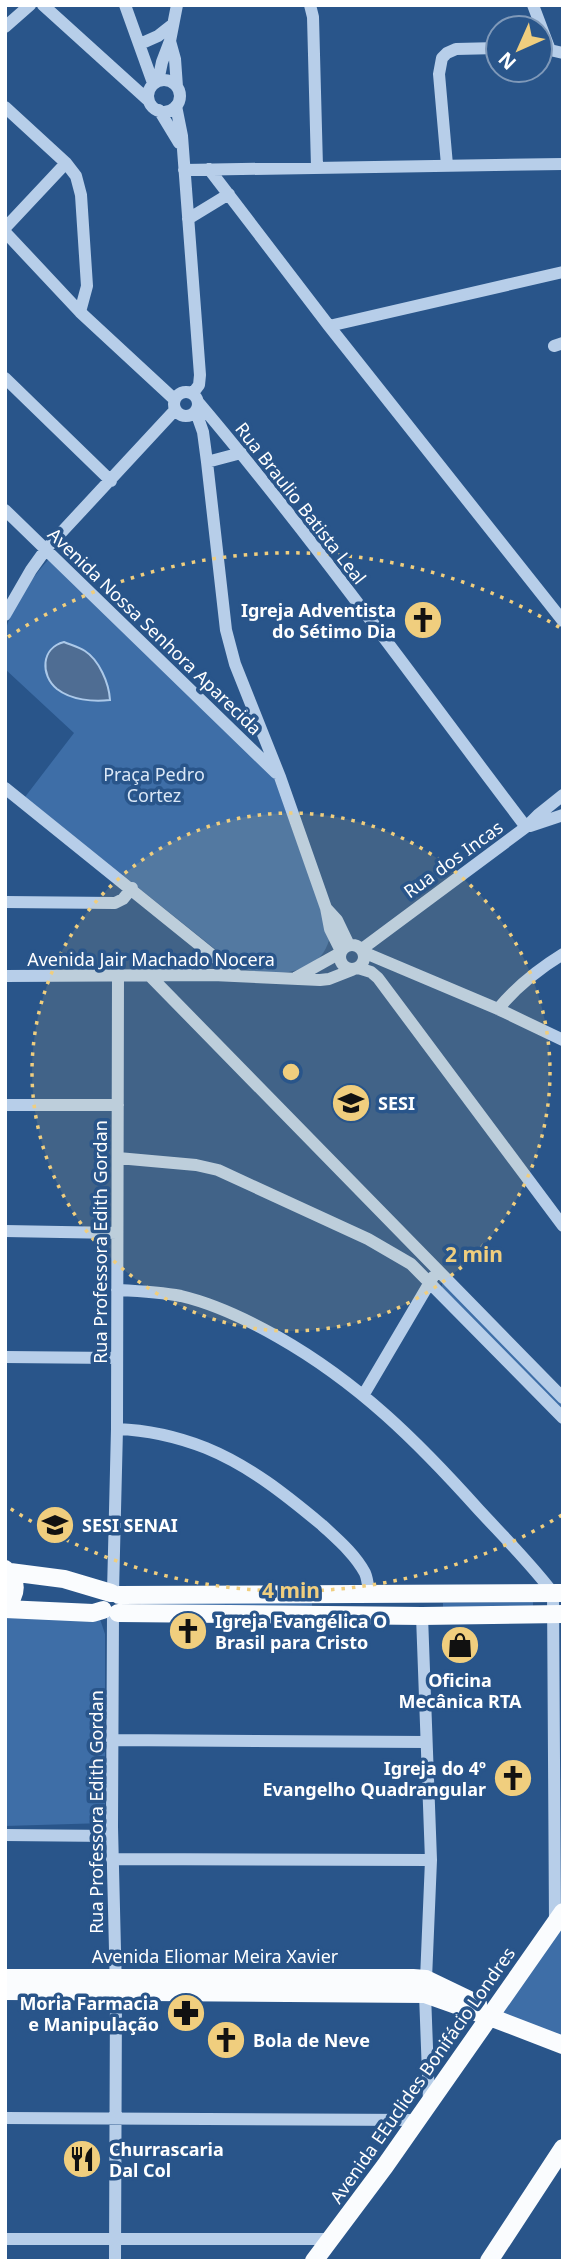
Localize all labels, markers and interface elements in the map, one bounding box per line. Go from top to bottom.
north arrow [484,14,554,84]
text: N [492,46,522,76]
street label: Rua Braulio Batista Leal [230,417,372,589]
street label: Avenida Nossa Senhora Aparecida [43,522,267,740]
place label: Igreja Adventista do Sétimo Dia [241,598,396,643]
church icon: Igreja Adventista do Sétimo Dia [402,599,444,641]
park label: Praça Pedro Cortez [103,762,205,807]
street label: Rua dos Incas [399,815,507,903]
street label: Avenida Jair Machado Nocera [27,947,275,971]
centre of rings [279,1060,303,1084]
school or university icon: SESI [330,1082,372,1124]
place label: SESI [378,1091,415,1115]
street label: Rua Professora Edith Gordan [88,1120,112,1364]
text: 2 min [445,1240,503,1268]
school or university icon: SESI SENAI [34,1504,76,1546]
place label: SESI SENAI [82,1513,178,1537]
text: 4 min [262,1576,320,1604]
place label: Igreja Evangélica O Brasil para Cristo [215,1609,387,1654]
church icon: Igreja Evangélica O Brasil para Cristo [167,1610,209,1652]
shop icon: Oficina Mecânica RTA [439,1624,481,1666]
place label: Oficina Mecânica RTA [398,1668,522,1713]
street label: Rua Professora Edith Gordan [84,1690,108,1934]
place label: Igreja do 4º Evangelho Quadrangular [263,1756,486,1801]
church icon: Igreja do 4º Evangelho Quadrangular [492,1757,534,1799]
street label: Avenida EEuclides Bonifácio Londres [324,1942,520,2208]
street label: Avenida Eliomar Meira Xavier [92,1944,339,1968]
place label: Moria Farmacia e Manipulação [19,1991,159,2036]
pharmacy icon: Moria Farmacia e Manipulação [165,1992,207,2034]
church icon: Bola de Neve [205,2019,247,2061]
place label: Bola de Neve [253,2028,370,2052]
place label: Churrascaria Dal Col [109,2137,224,2182]
restaurant icon: Churrascaria Dal Col [61,2138,103,2180]

